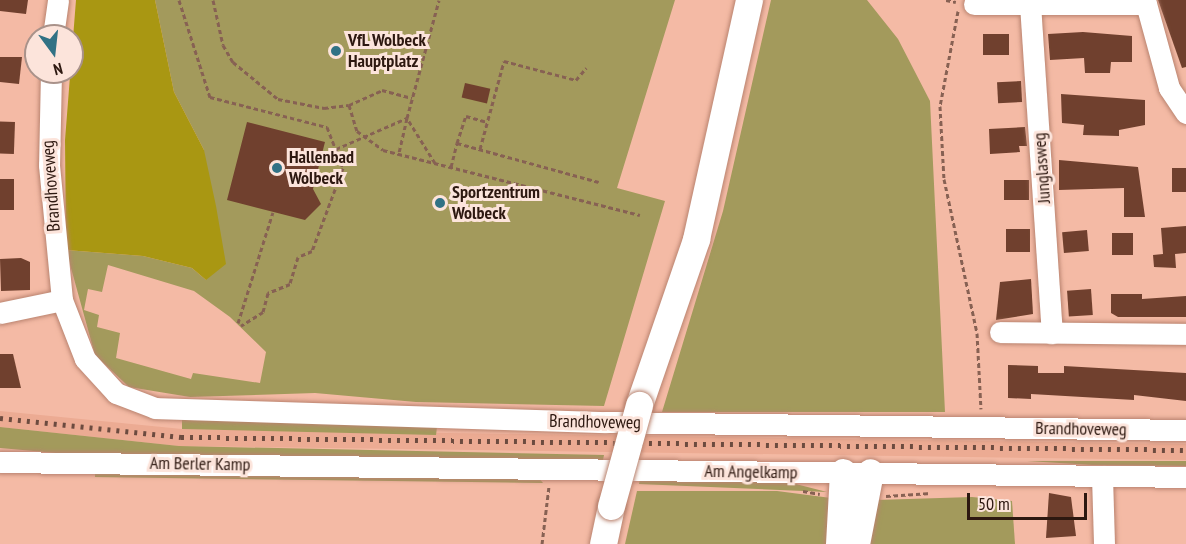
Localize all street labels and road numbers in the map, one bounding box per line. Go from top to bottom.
street label: Junglasweg [1029,132,1055,204]
street label: Brandhoveweg [37,140,65,232]
street label: Brandhoveweg [549,410,641,434]
street label: Brandhoveweg [1035,417,1127,441]
street label: Am Berler Kamp [150,452,250,476]
street label: Am Angelkamp [704,460,798,484]

